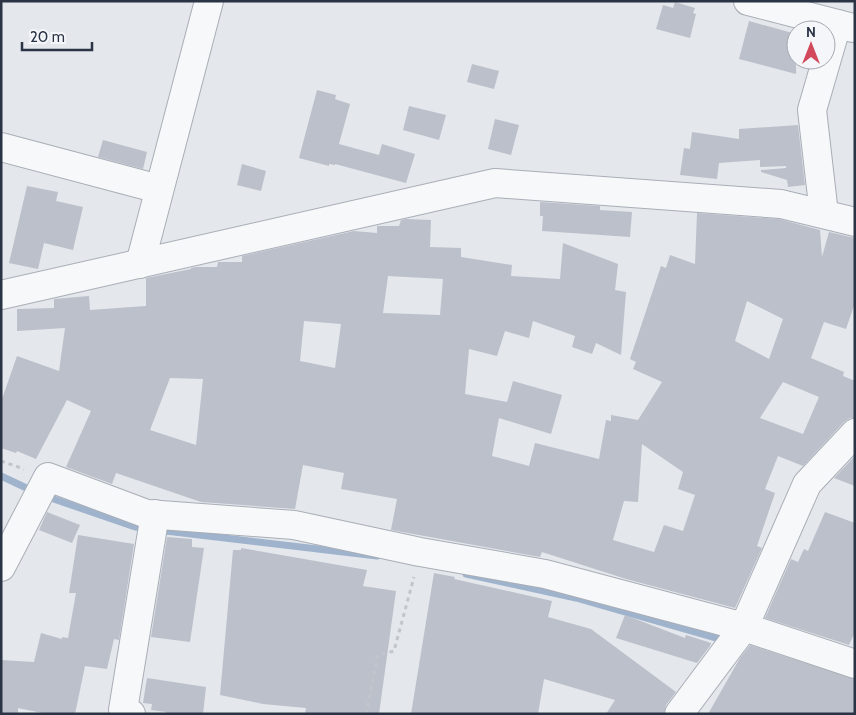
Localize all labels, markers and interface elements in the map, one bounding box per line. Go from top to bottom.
scale bar [22,20,92,52]
north arrow [786,20,836,70]
text: N [806,23,816,41]
text: 20 m [30,28,65,46]

